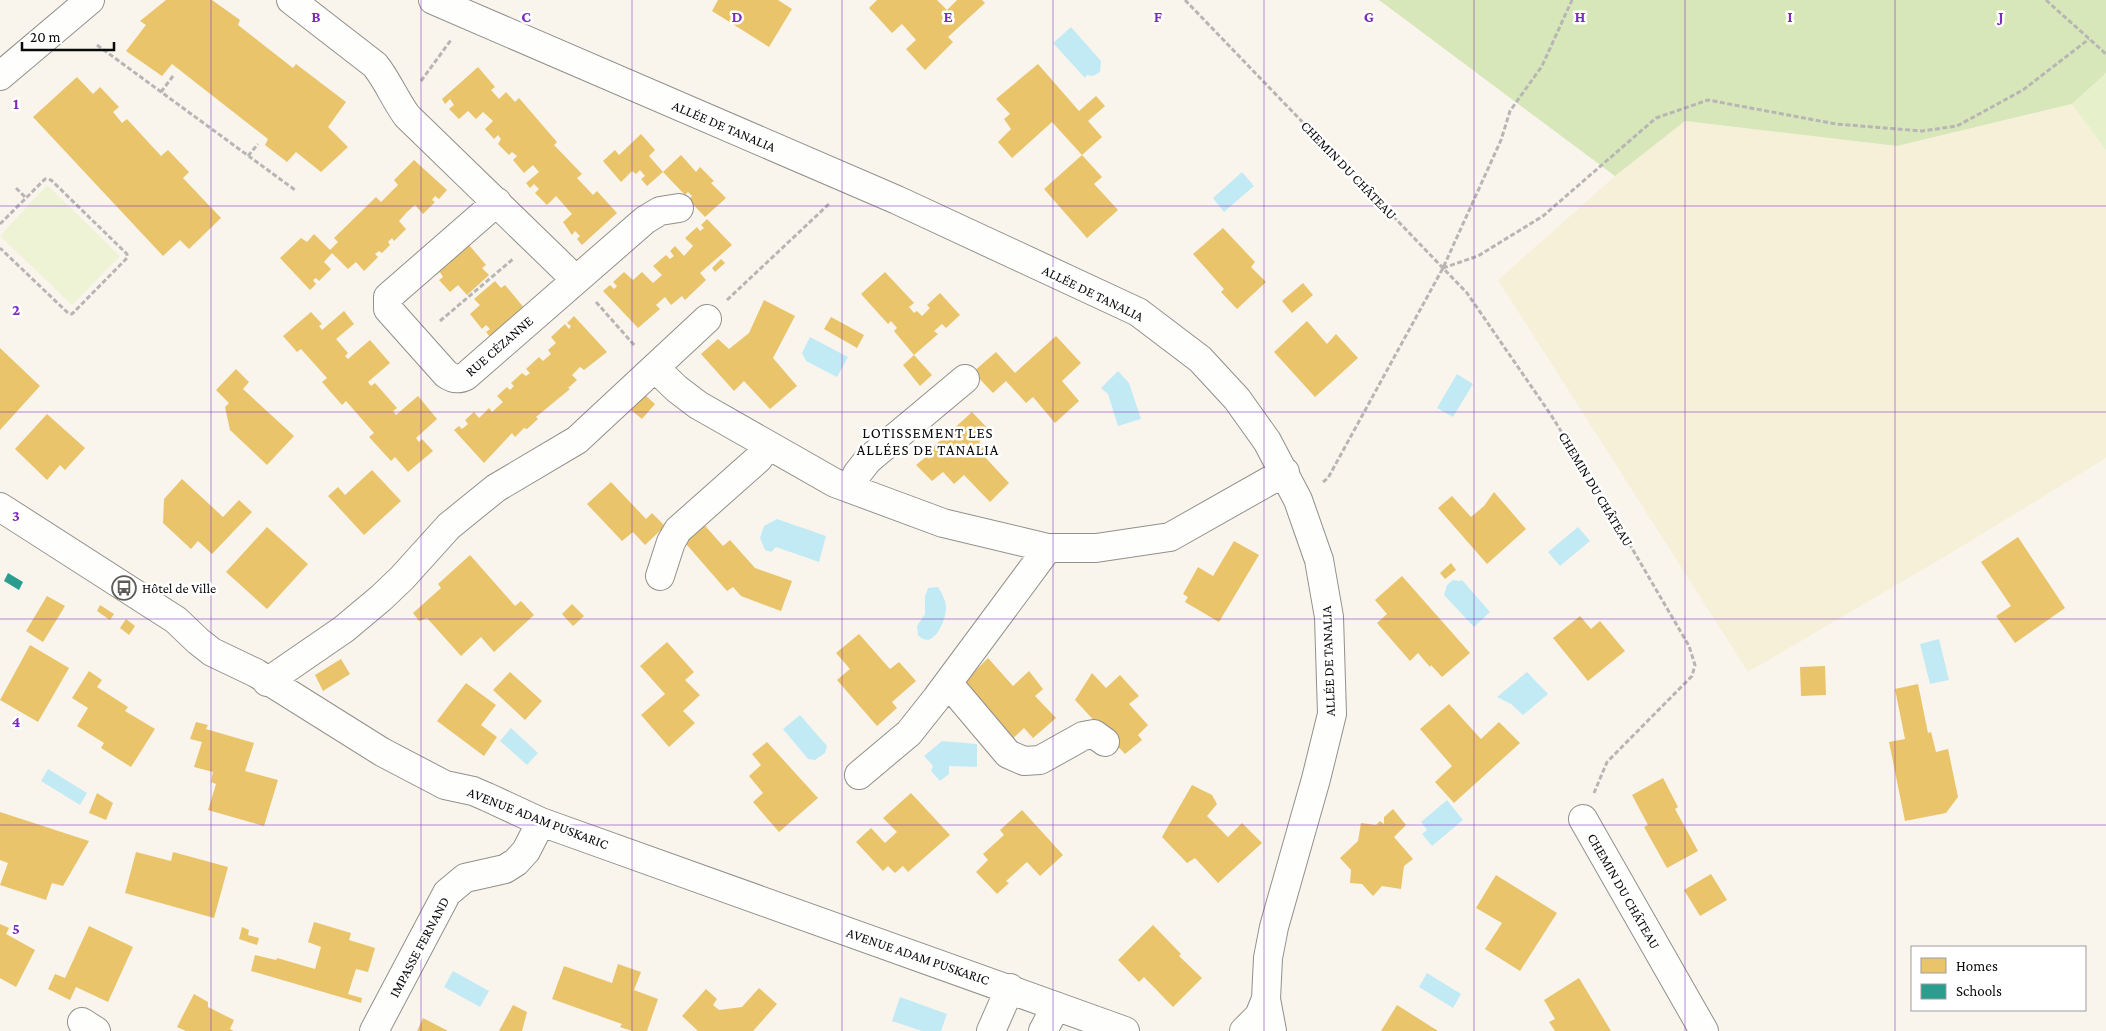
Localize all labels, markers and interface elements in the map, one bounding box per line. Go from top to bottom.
text: B [311,8,321,25]
text: C [521,8,531,25]
text: D [731,8,743,25]
text: E [943,8,953,25]
text: F [1154,8,1163,25]
text: G [1364,8,1374,25]
text: H [1575,8,1586,25]
text: I [1787,8,1793,25]
text: J [1996,8,2004,25]
scale bar [22,20,115,52]
text: 20 m [30,29,61,45]
text: 1 [13,95,19,112]
street label: ALLÉE DE TANALIA [670,97,778,155]
street label: CHEMIN DU CHÂTEAU [1298,117,1400,223]
street label: ALLÉE DE TANALIA [1040,262,1146,324]
text: 2 [12,301,20,318]
street label: RUE CÉZANNE [462,312,536,380]
district label: LOTISSEMENT LES ALLÉES DE TANALIA [857,425,999,458]
street label: CHEMIN DU CHÂTEAU [1555,429,1637,549]
text: 3 [12,507,20,524]
bus stop icon: Hôtel de Ville [111,575,137,601]
place label: Hôtel de Ville [142,580,216,596]
street label: ALLÉE DE TANALIA [1318,605,1338,717]
text: 4 [12,713,21,730]
street label: AVENUE ADAM PUSKARIC [465,784,611,852]
street label: CHEMIN DU CHÂTEAU [1584,830,1664,952]
street label: IMPASSE FERNAND [386,894,452,1000]
text: 5 [12,920,20,937]
street label: AVENUE ADAM PUSKARIC [845,924,991,988]
legend [1911,946,2086,1011]
text: Homes [1956,958,1998,974]
text: Schools [1956,983,2002,999]

